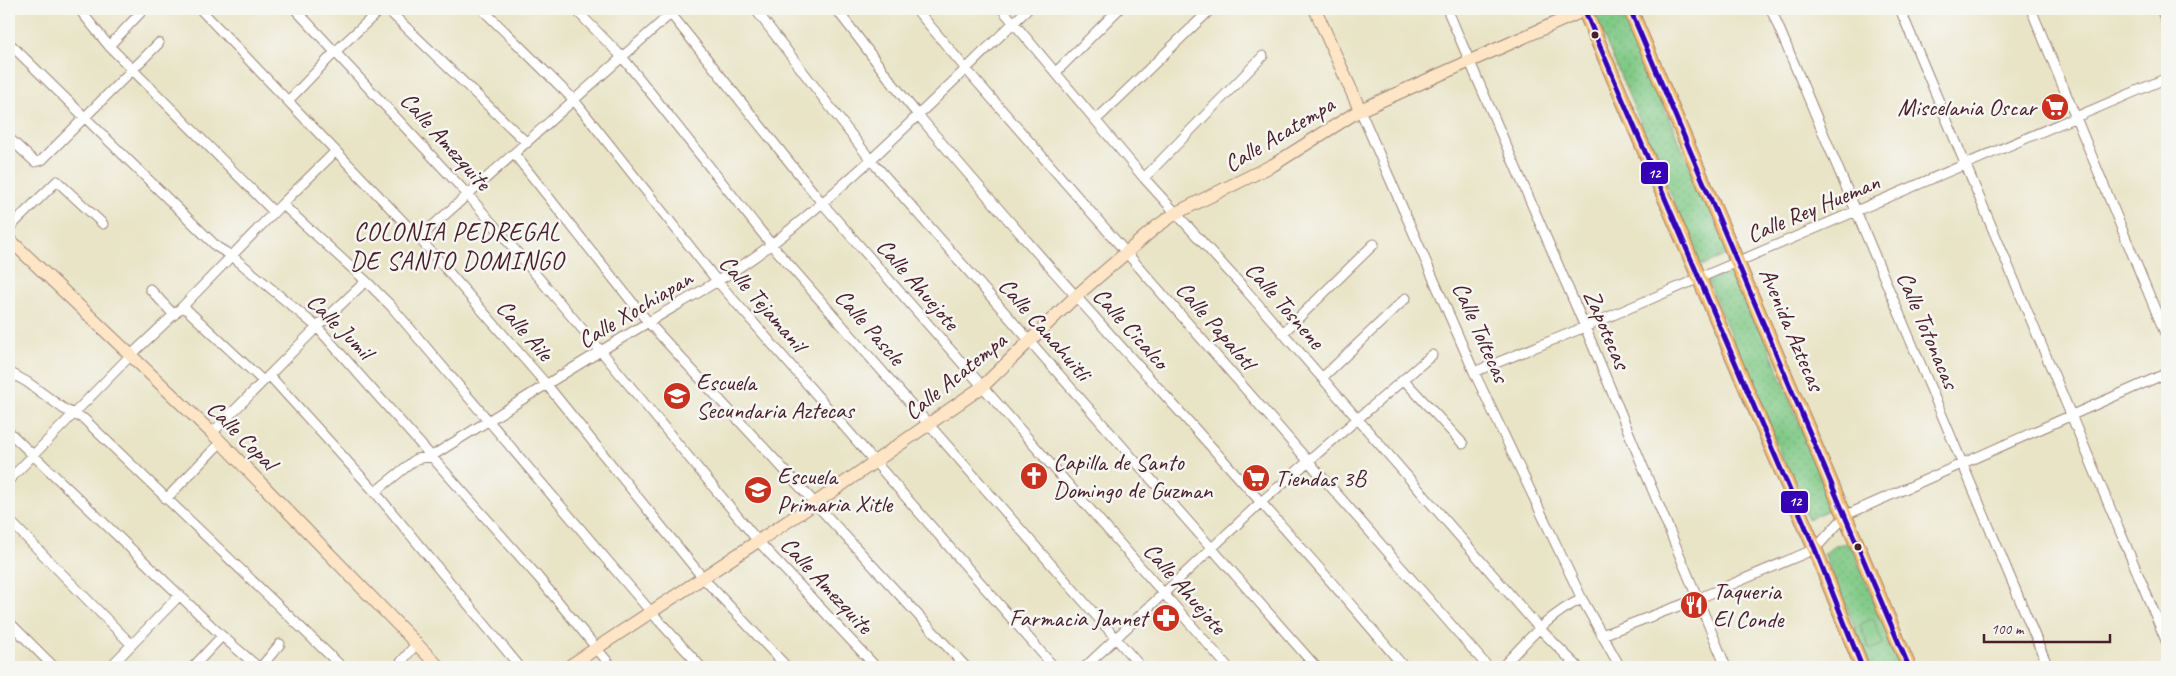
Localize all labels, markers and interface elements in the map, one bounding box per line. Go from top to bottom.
unlabelled marker [1590,30,1600,40]
street label: Calle Amezquite [394,85,500,198]
street label: Calle Acatempa [1218,89,1341,179]
place label: Miscelania Oscar [1897,92,2038,122]
supermarket icon: Miscelania Oscar [2040,92,2070,122]
line badge: 12 [1640,161,1669,185]
text: 12 [1648,165,1662,182]
street label: Calle Rey Hueman [1742,166,1884,249]
district label: COLONIA PEDREGAL DE SANTO DOMINGO [350,216,566,277]
street label: Calle Ahuejote [870,232,968,338]
street label: Calle Tejamanil [713,248,816,361]
street label: Calle Tosnene [1239,255,1333,357]
street label: Calle Xochiapan [572,262,699,355]
street label: Avenida Aztecas [1753,263,1832,398]
street label: Calle Totonacas [1890,267,1967,395]
street label: Calle Canahuitli [992,271,1100,389]
street label: Calle Papalotl [1169,275,1265,378]
street label: Calle Toltecas [1446,277,1517,389]
street label: Calle Cicalco [1086,281,1177,377]
street label: Calle Pascle [828,282,913,373]
street label: Zapotecas [1577,285,1638,376]
street label: Calle Jumil [300,286,382,368]
street label: Calle Aile [490,293,561,369]
street label: Calle Acatempa [898,325,1013,427]
place label: Escuela Secundaria Aztecas [696,367,855,425]
school or university icon: Escuela Secundaria Aztecas [662,381,692,411]
street label: Calle Copal [201,394,286,479]
place label: Capilla de Santo Domingo de Guzman [1053,447,1214,505]
place label: Escuela Primaria Xitle [777,461,894,519]
church icon: Capilla de Santo Domingo de Guzman [1019,461,1049,491]
supermarket icon: Tiendas 3B [1241,463,1271,493]
place label: Tiendas 3B [1275,463,1367,493]
school or university icon: Escuela Primaria Xitle [743,475,773,505]
line badge: 12 [1780,490,1809,514]
text: 12 [1789,493,1803,510]
street label: Calle Amezquite [774,530,881,642]
street label: Calle Ahuejote [1137,536,1235,642]
unlabelled marker [1853,542,1863,552]
place label: Taqueria El Conde [1713,576,1786,634]
restaurant icon: Taqueria El Conde [1679,590,1709,620]
place label: Farmacia Jannet [1009,603,1150,633]
pharmacy icon: Farmacia Jannet [1151,603,1181,633]
scale bar [1984,611,2110,643]
text: 100 m [1991,620,2025,639]

